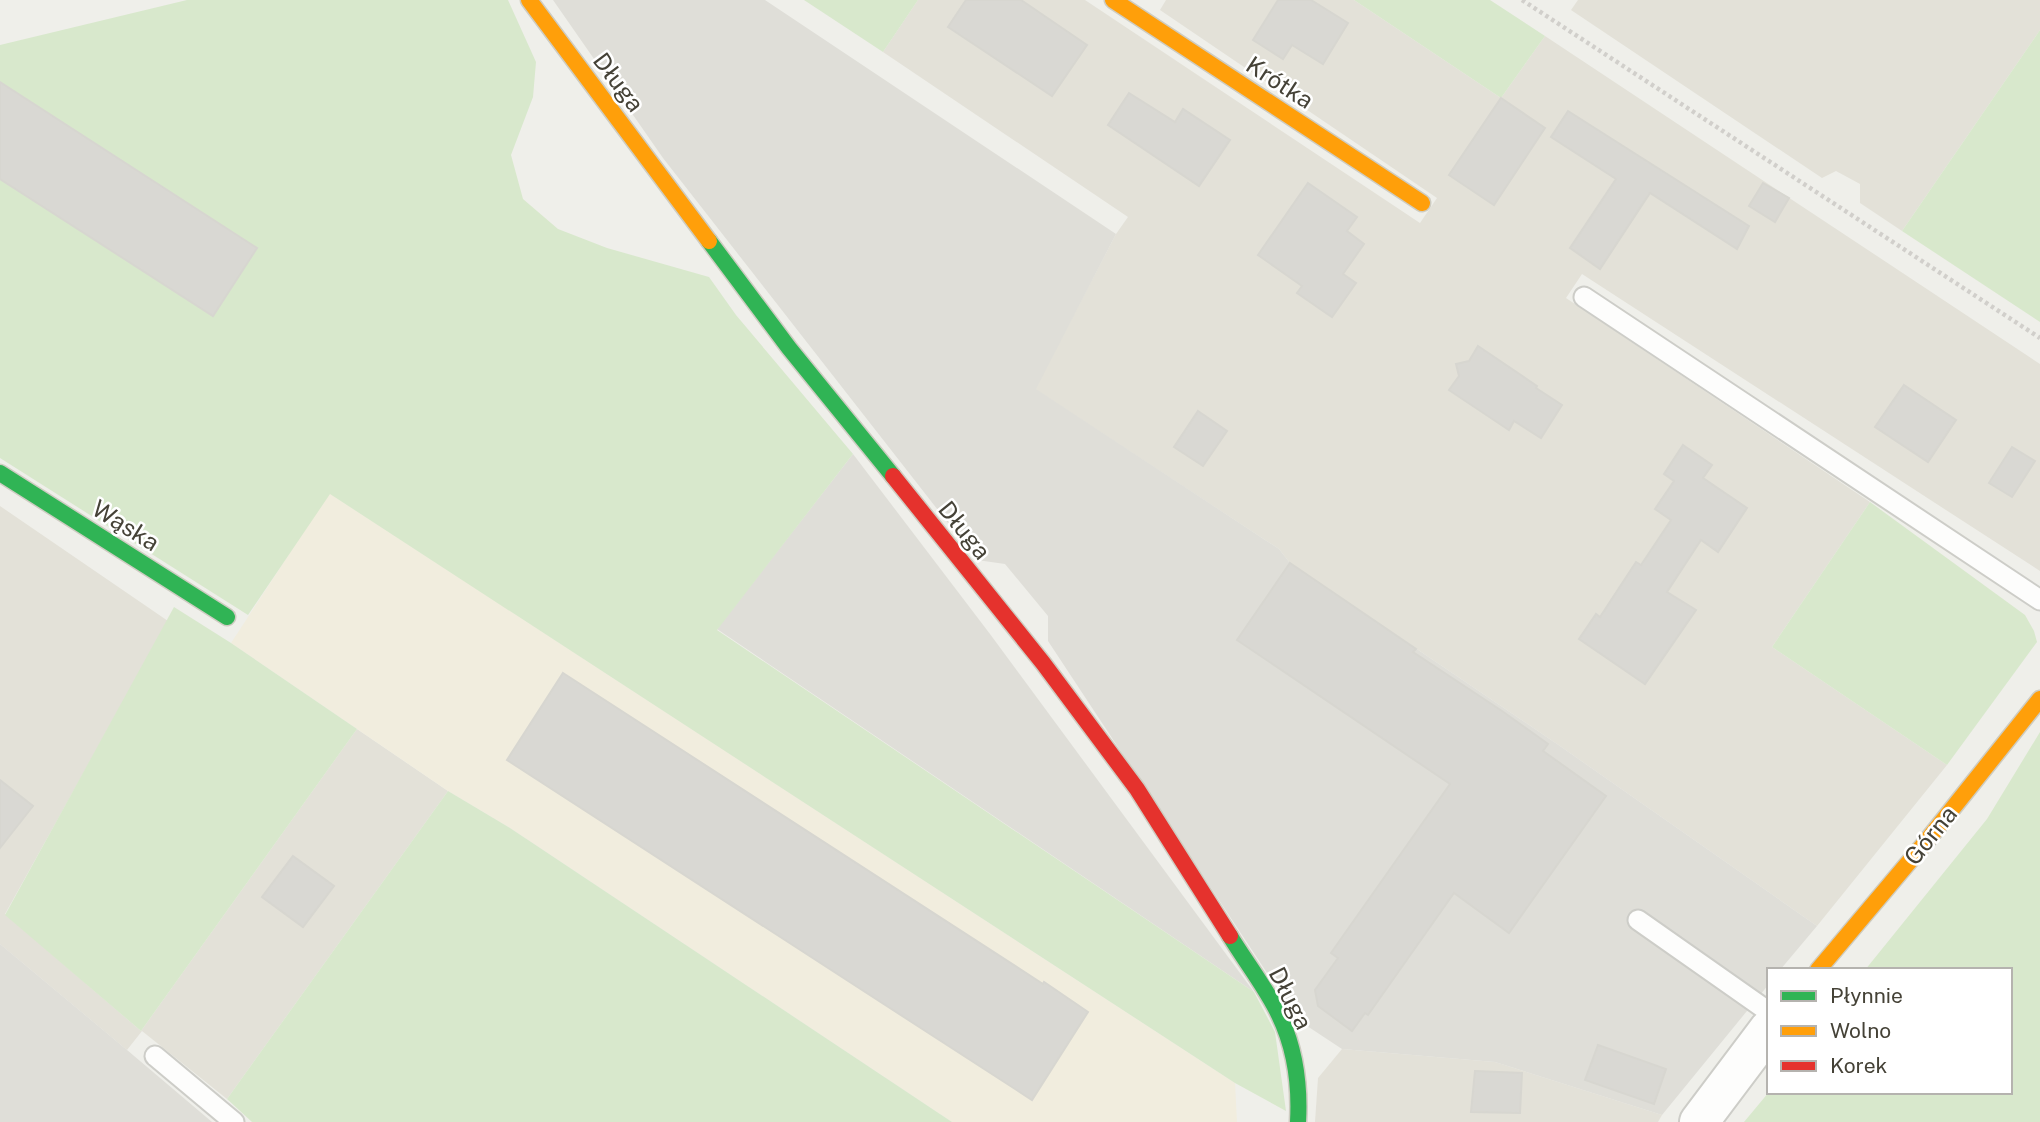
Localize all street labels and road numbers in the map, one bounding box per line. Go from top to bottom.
street label: Długa [588,47,650,117]
street label: Krótka [1241,50,1319,114]
street label: Wąska [87,494,165,556]
street label: Długa [933,495,997,565]
street label: Górna [1898,800,1962,870]
street label: Długa [1263,962,1319,1034]

